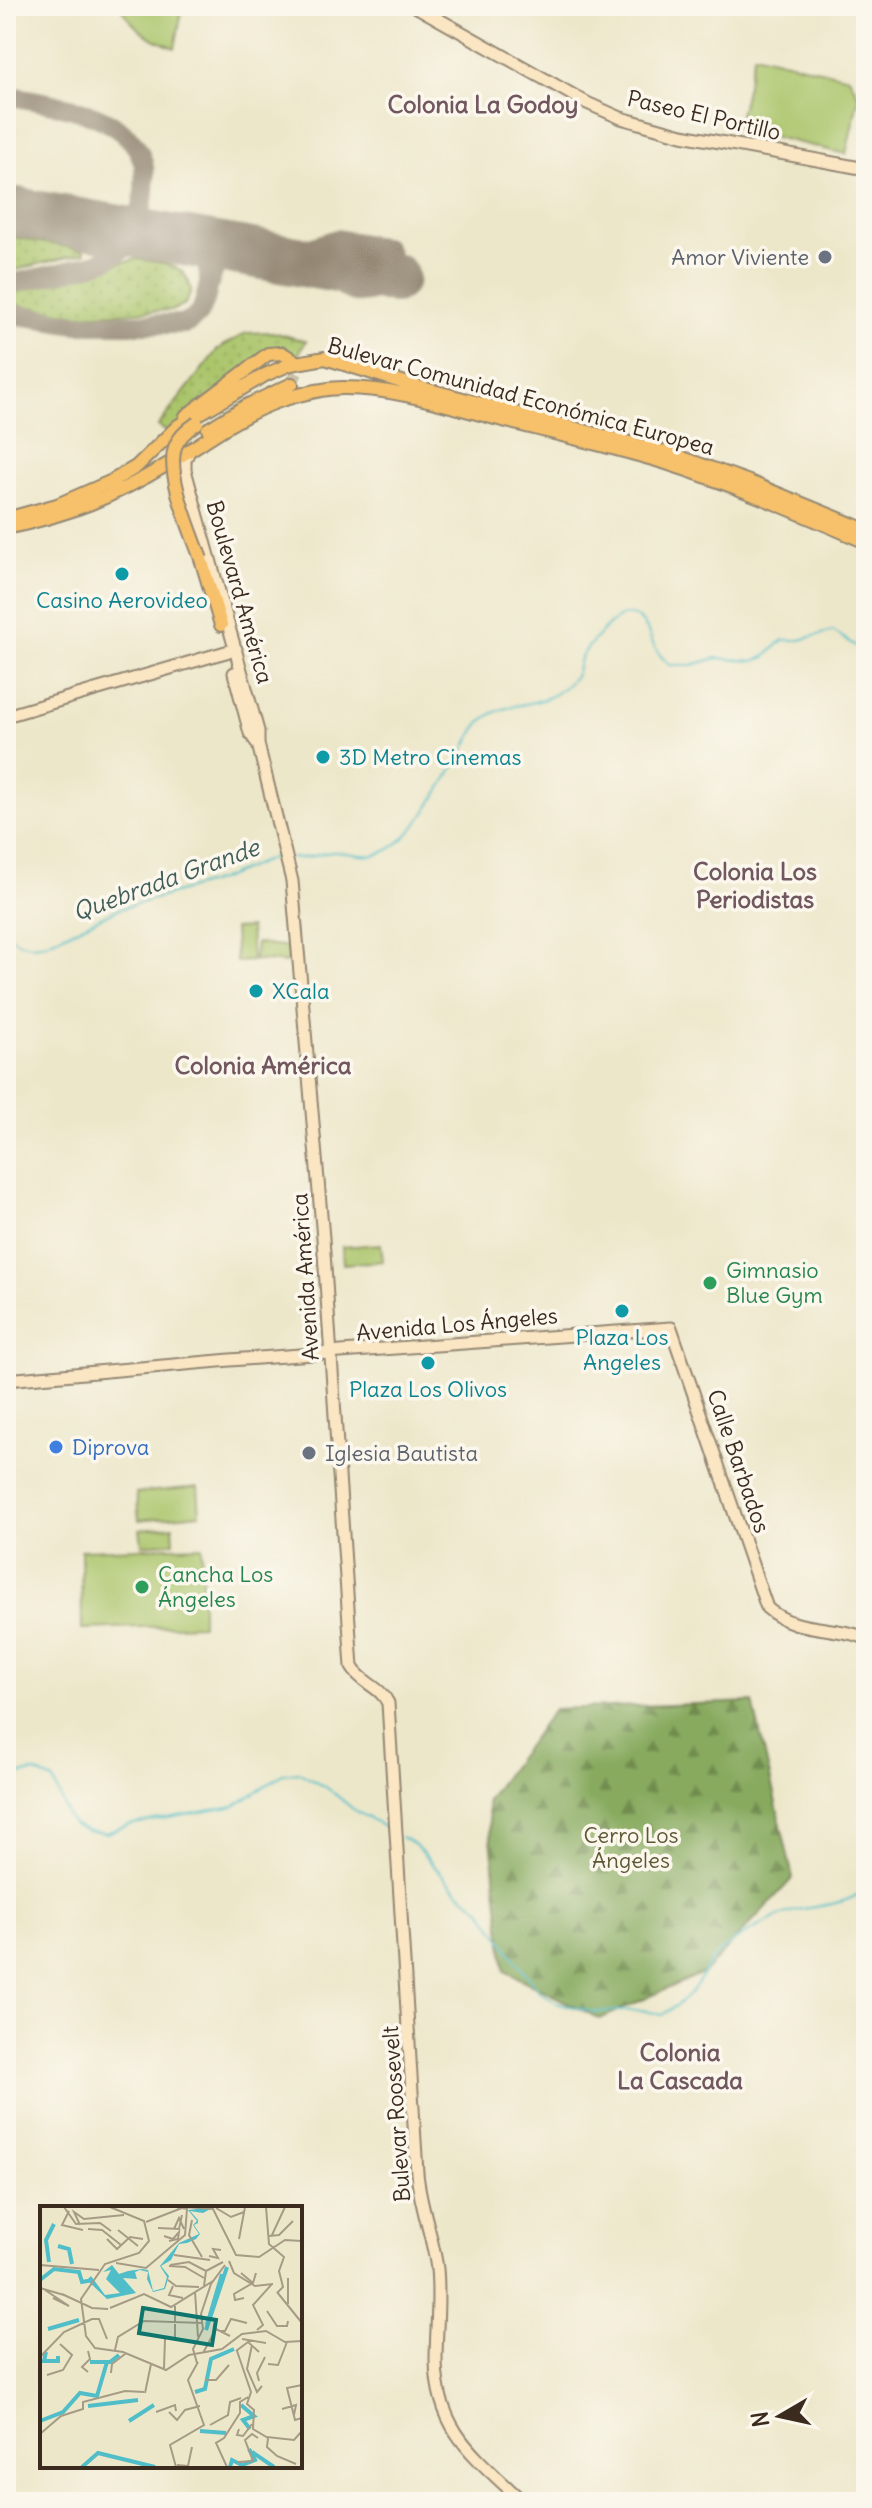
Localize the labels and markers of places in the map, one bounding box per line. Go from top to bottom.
place label: Amor Viviente [671,243,809,271]
marker: Amor Viviente [816,248,834,266]
marker: Casino Aerovideo [113,565,131,583]
place label: Casino Aerovideo [36,586,208,614]
place label: 3D Metro Cinemas [339,743,522,771]
marker: 3D Metro Cinemas [314,748,332,766]
place label: XCala [272,977,330,1005]
marker: XCala [247,982,265,1000]
place label: Gimnasio Blue Gym [726,1256,823,1309]
marker: Gimnasio Blue Gym [701,1274,719,1292]
marker: Plaza Los Angeles [613,1302,631,1320]
place label: Plaza Los Angeles [576,1323,668,1376]
marker: Plaza Los Olivos [419,1354,437,1372]
place label: Plaza Los Olivos [349,1375,507,1403]
place label: Diprova [72,1433,149,1461]
marker: Diprova [47,1438,65,1456]
place label: Iglesia Bautista [325,1439,478,1467]
marker: Iglesia Bautista [300,1444,318,1462]
place label: Cancha Los Ángeles [158,1560,273,1613]
marker: Cancha Los Ángeles [133,1578,151,1596]

